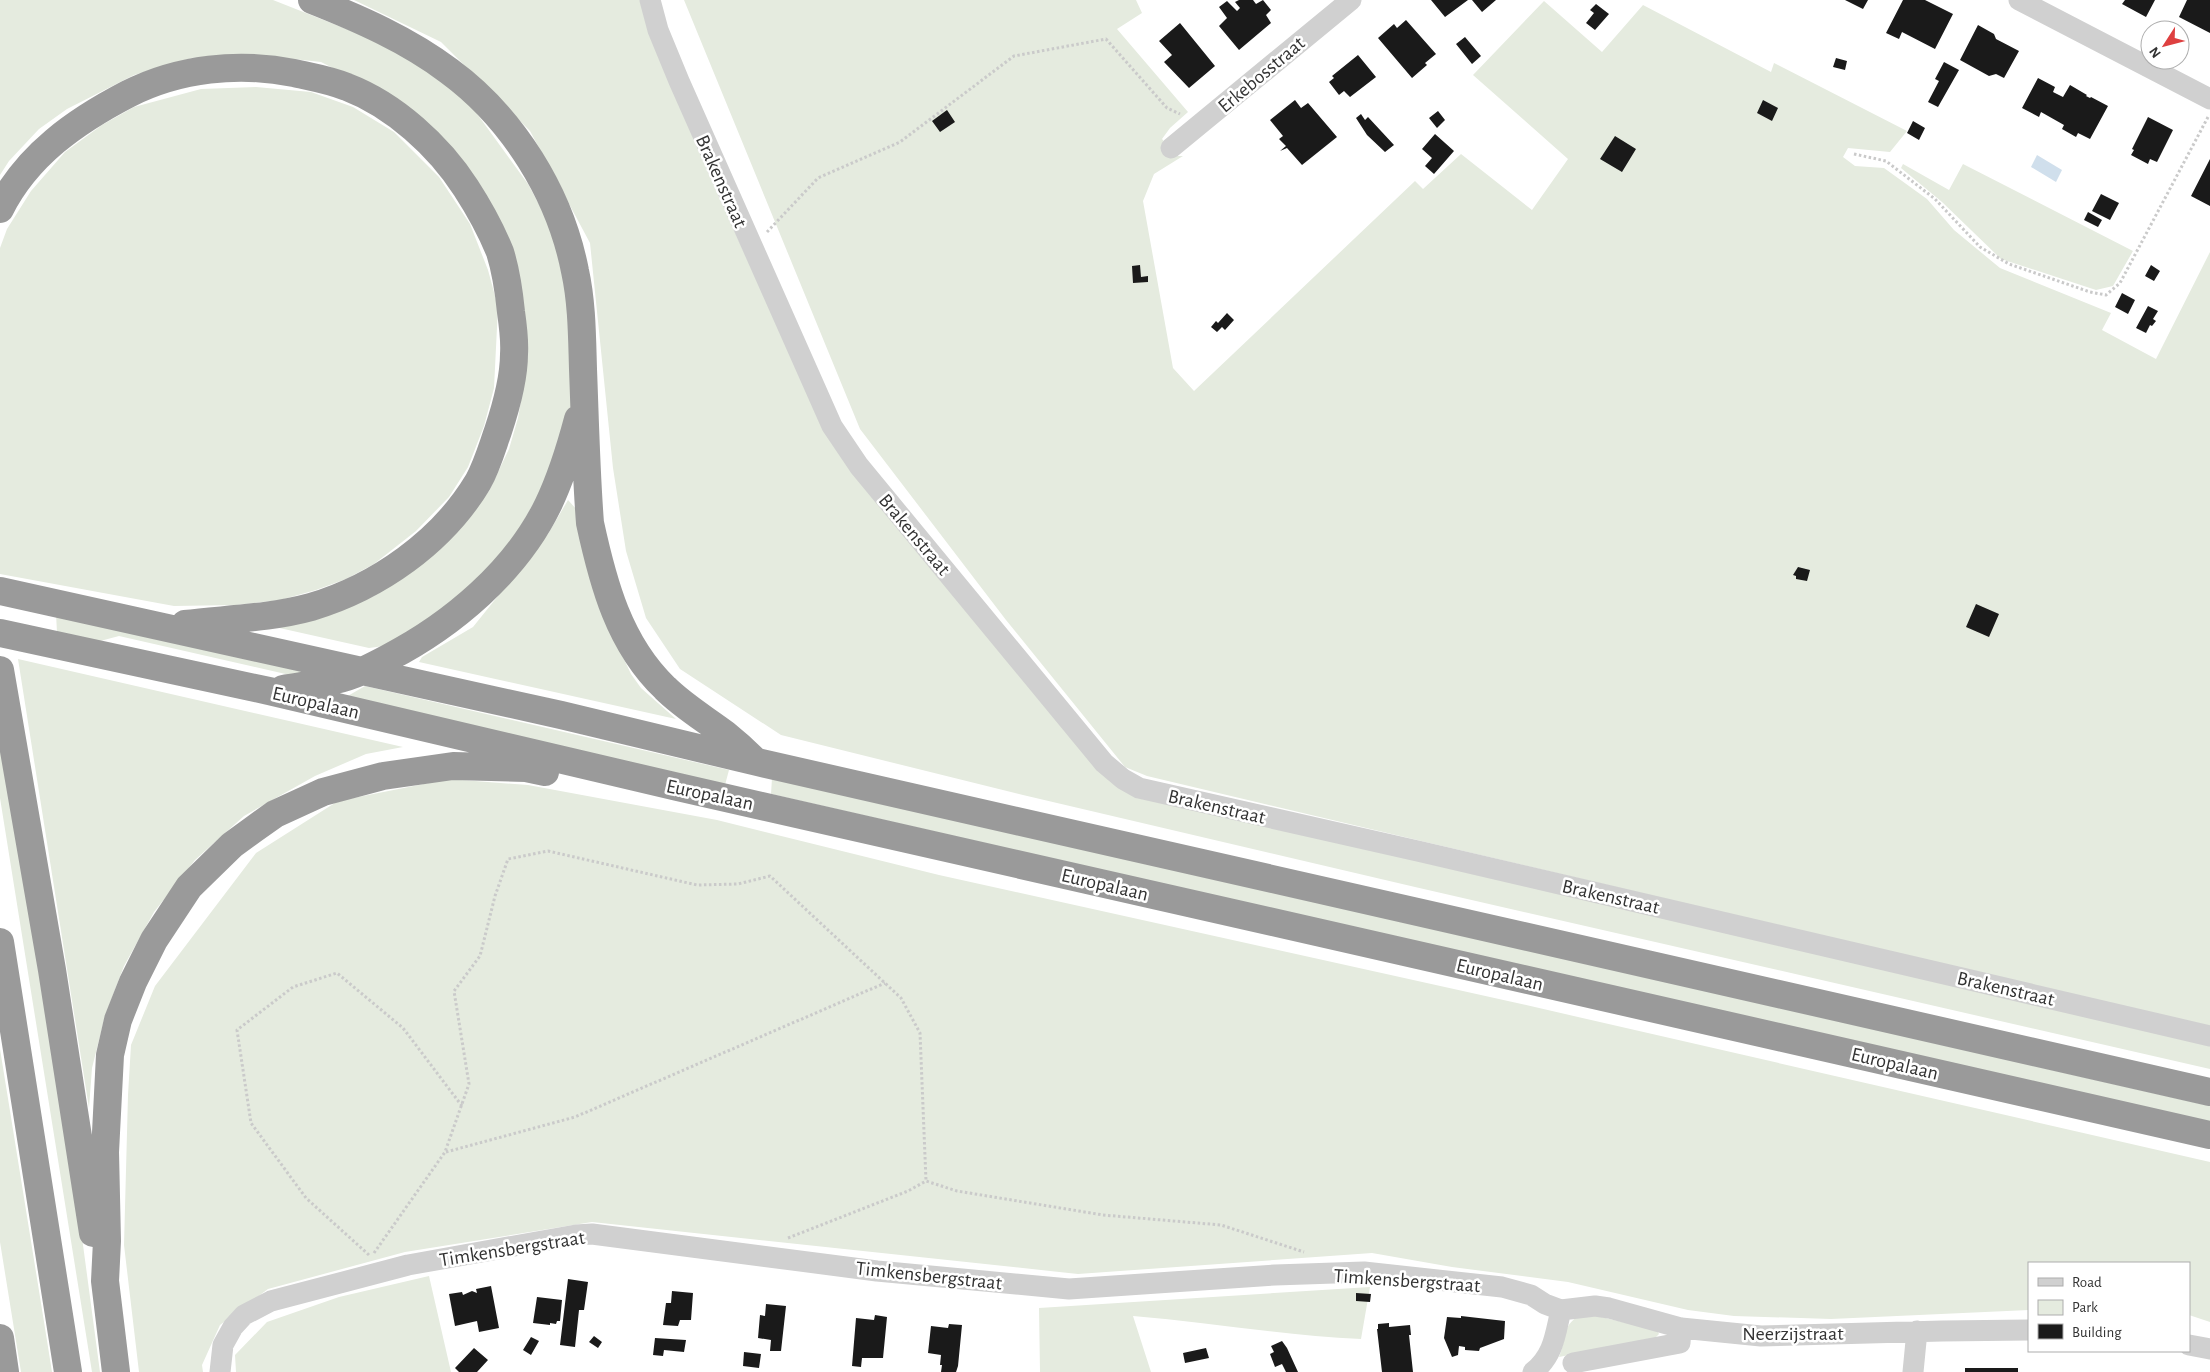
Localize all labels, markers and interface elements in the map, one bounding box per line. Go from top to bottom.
north arrow [2140,20,2190,70]
street label: Erkebosstraat [1214,33,1309,117]
text: N [2147,44,2164,60]
street label: Brakenstraat [692,132,751,231]
street label: Brakenstraat [875,490,954,580]
street label: Europalaan [270,683,361,723]
street label: Europalaan [664,776,755,814]
street label: Brakenstraat [1166,786,1268,828]
street label: Europalaan [1059,865,1150,905]
street label: Brakenstraat [1560,876,1662,918]
street label: Europalaan [1454,955,1545,995]
street label: Brakenstraat [1955,968,2057,1010]
street label: Europalaan [1849,1044,1940,1084]
street label: Timkensbergstraat [438,1228,587,1270]
street label: Timkensbergstraat [855,1258,1004,1294]
legend [2028,1262,2190,1352]
street label: Timkensbergstraat [1333,1266,1482,1296]
text: Road [2072,1275,2102,1290]
text: Park [2072,1300,2098,1315]
street label: Neerzijstraat [1742,1324,1844,1344]
text: Building [2072,1325,2122,1340]

